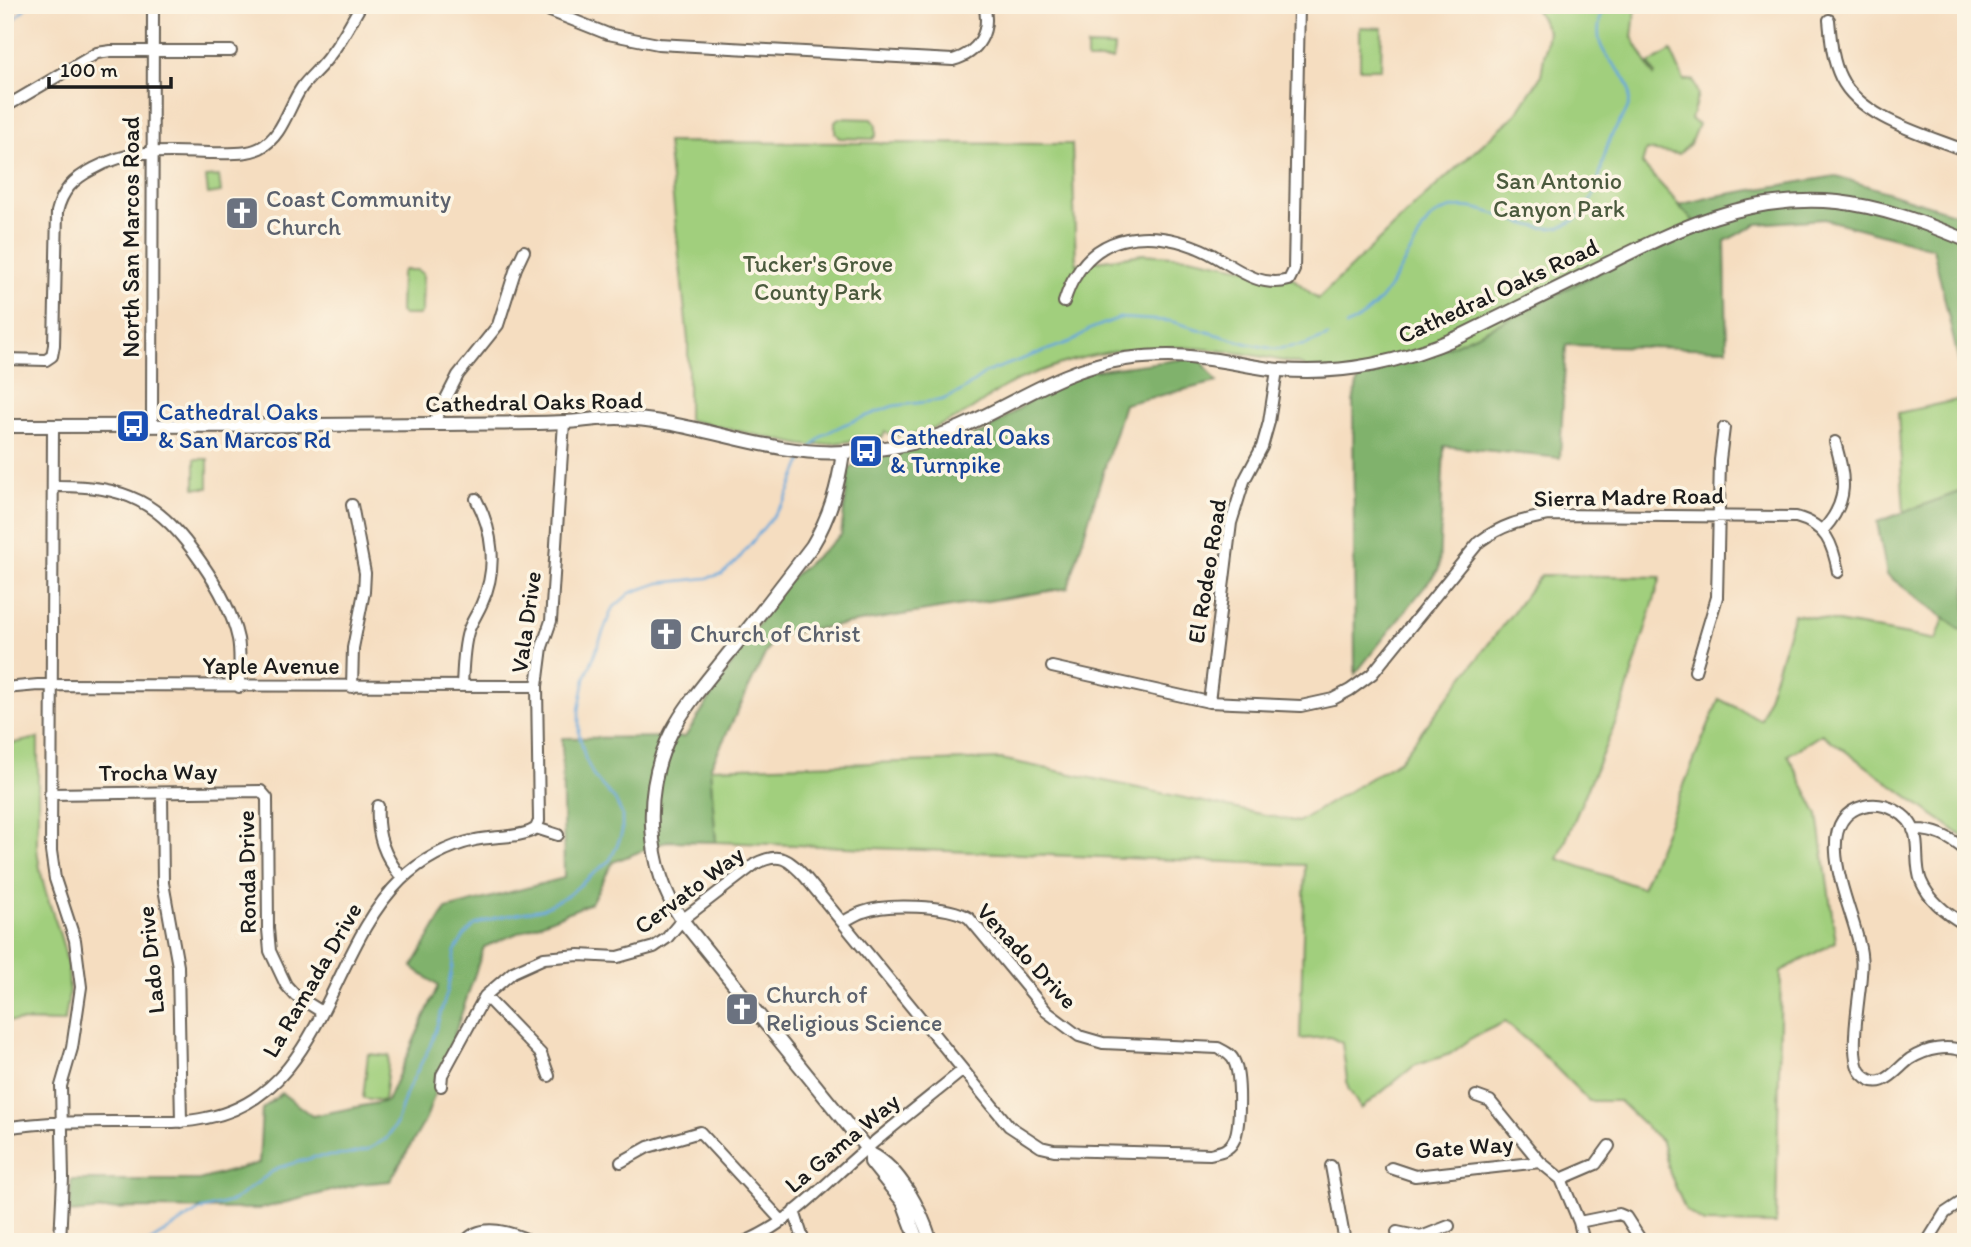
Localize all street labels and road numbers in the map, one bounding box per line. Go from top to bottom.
street label: North San Marcos Road [116,116,145,358]
street label: Cathedral Oaks Road [1393,231,1603,350]
street label: Cathedral Oaks Road [425,385,643,418]
street label: Sierra Madre Road [1533,480,1725,513]
street label: El Rodeo Road [1181,496,1232,645]
street label: Vala Drive [504,569,547,675]
street label: Yaple Avenue [202,651,340,680]
street label: Trocha Way [98,756,218,787]
street label: Ronda Drive [231,810,262,934]
street label: Cervato Way [628,839,749,940]
street label: La Ramada Drive [255,897,368,1062]
street label: Venado Drive [971,897,1084,1015]
street label: Lado Drive [130,905,171,1015]
street label: La Gama Way [778,1086,905,1199]
street label: Gate Way [1414,1129,1514,1164]

